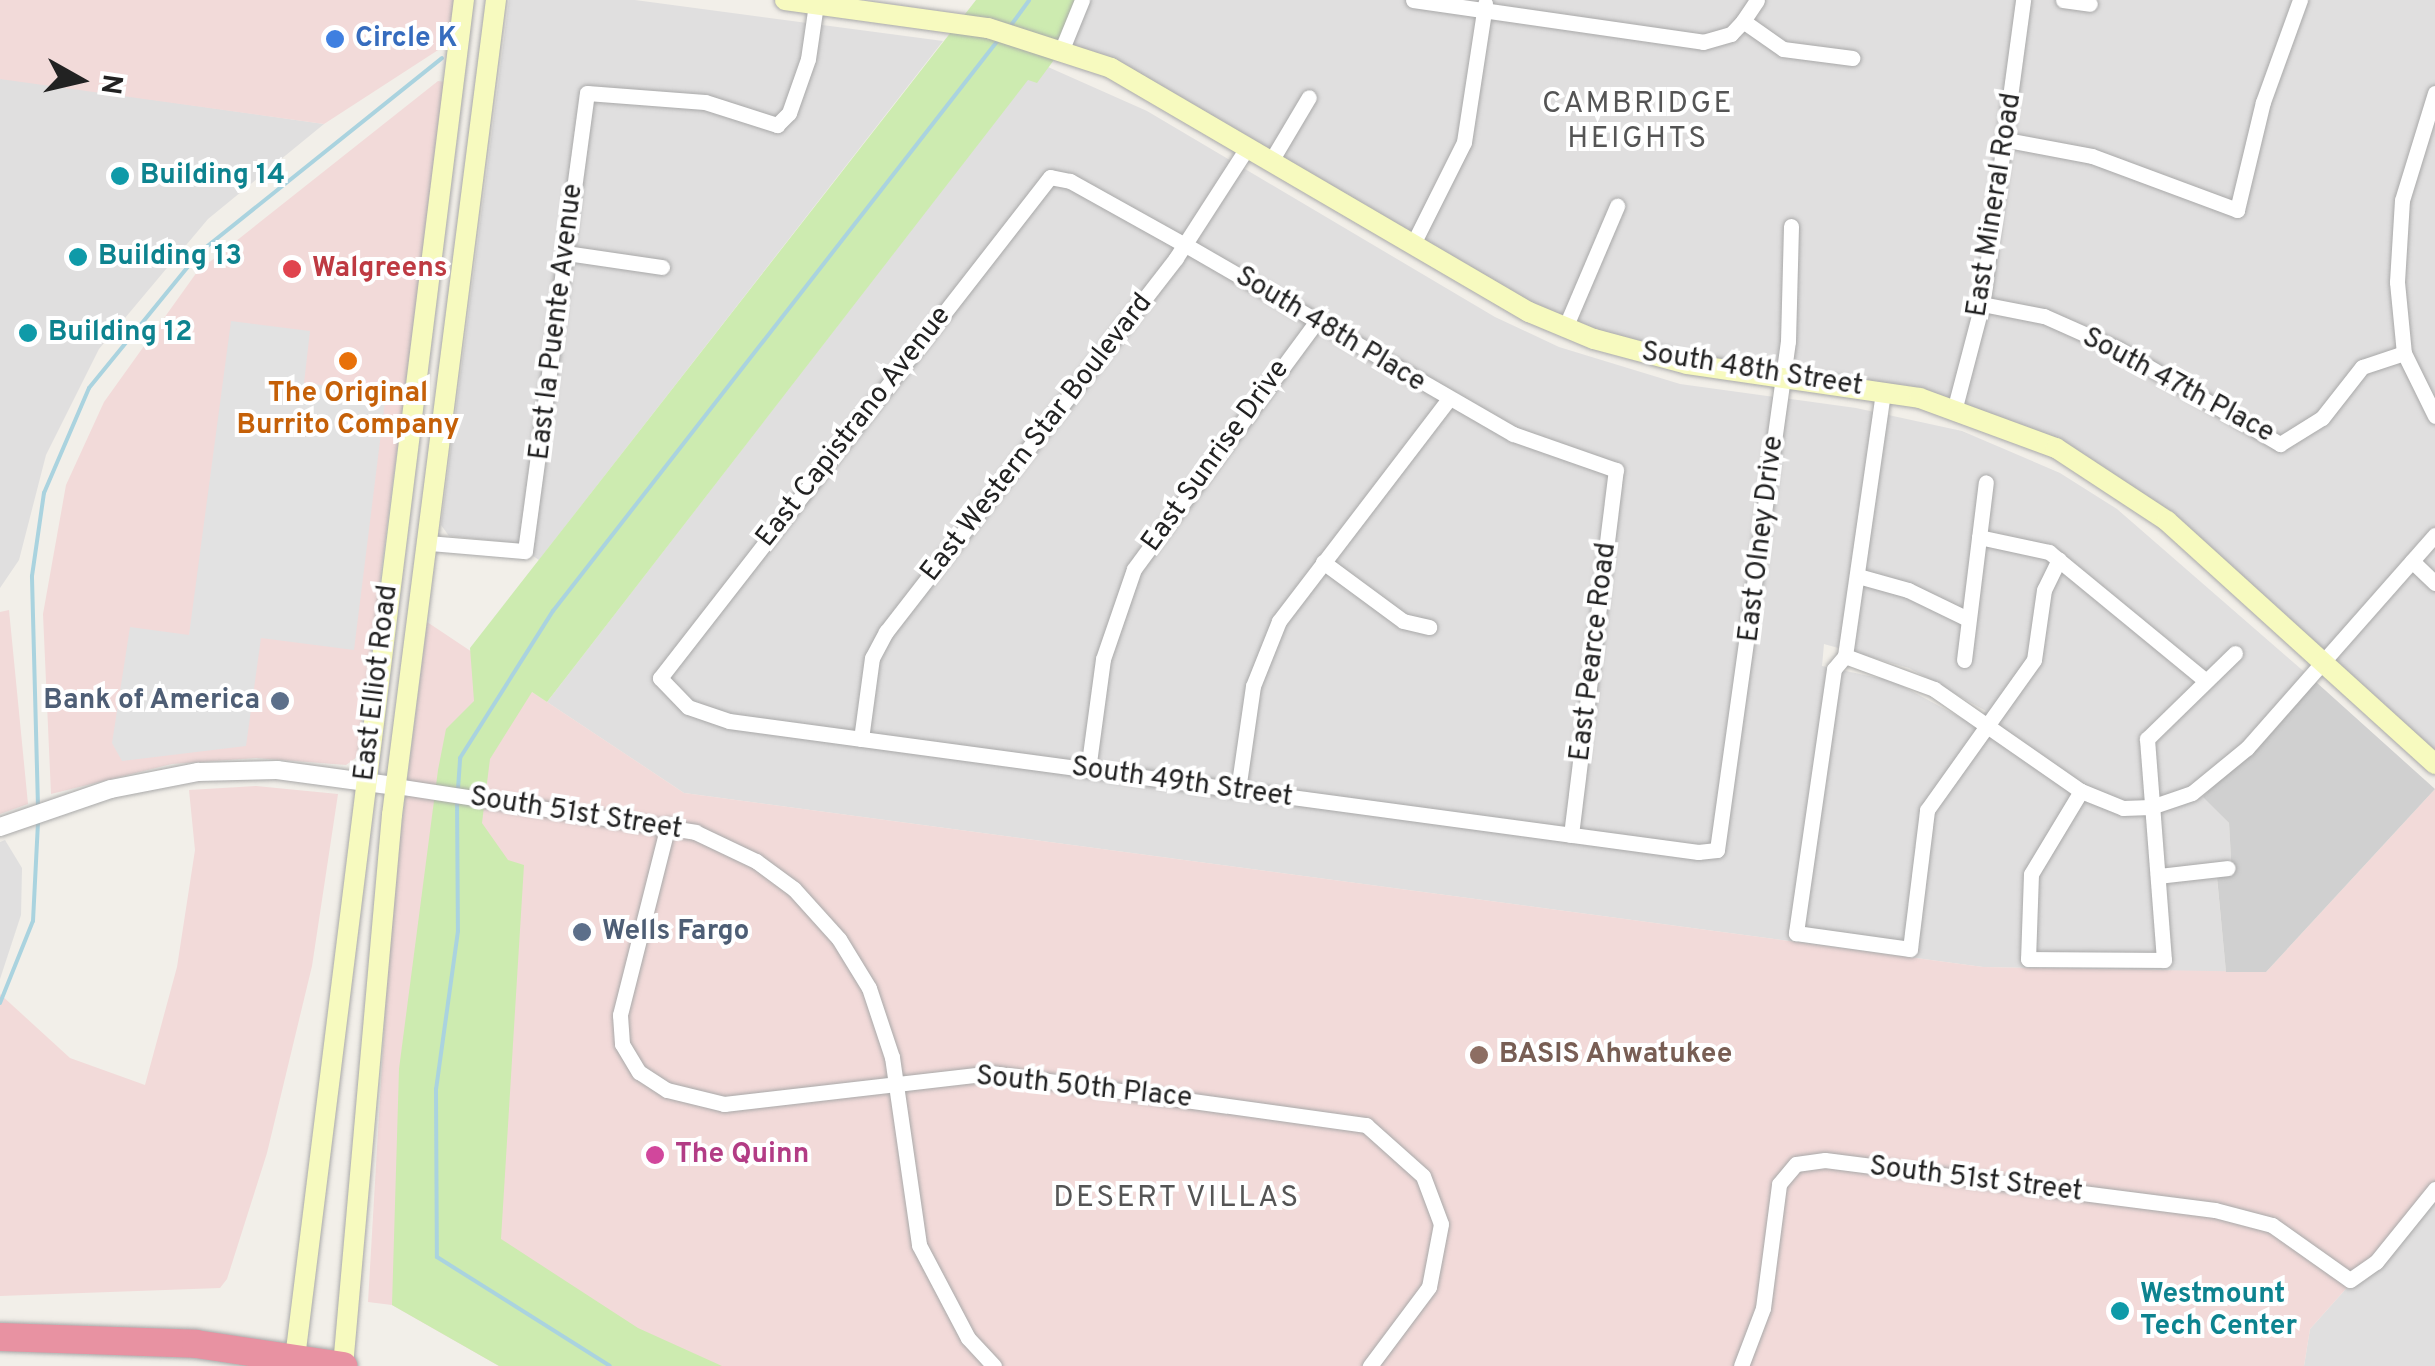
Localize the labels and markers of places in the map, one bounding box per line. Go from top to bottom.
place label: Circle K [355,22,457,56]
marker: Circle K [324,28,346,50]
place label: Building 14 [140,159,285,193]
marker: Building 14 [109,165,131,187]
place label: Building 13 [98,240,242,274]
marker: Building 13 [67,246,89,268]
place label: Walgreens [312,252,448,286]
marker: Walgreens [281,258,303,280]
place label: Building 12 [48,316,192,350]
marker: Building 12 [17,322,39,344]
marker: The Original Burrito Company [337,350,359,372]
place label: The Original Burrito Company [237,377,459,443]
place label: Bank of America [42,684,260,718]
marker: Bank of America [269,690,291,712]
place label: Wells Fargo [602,915,749,949]
marker: Wells Fargo [571,921,593,943]
place label: BASIS Ahwatukee [1499,1038,1734,1072]
marker: BASIS Ahwatukee [1468,1044,1490,1066]
place label: The Quinn [675,1138,809,1172]
marker: The Quinn [644,1144,666,1166]
place label: Westmount Tech Center [2140,1278,2297,1344]
marker: Westmount Tech Center [2109,1300,2131,1322]

